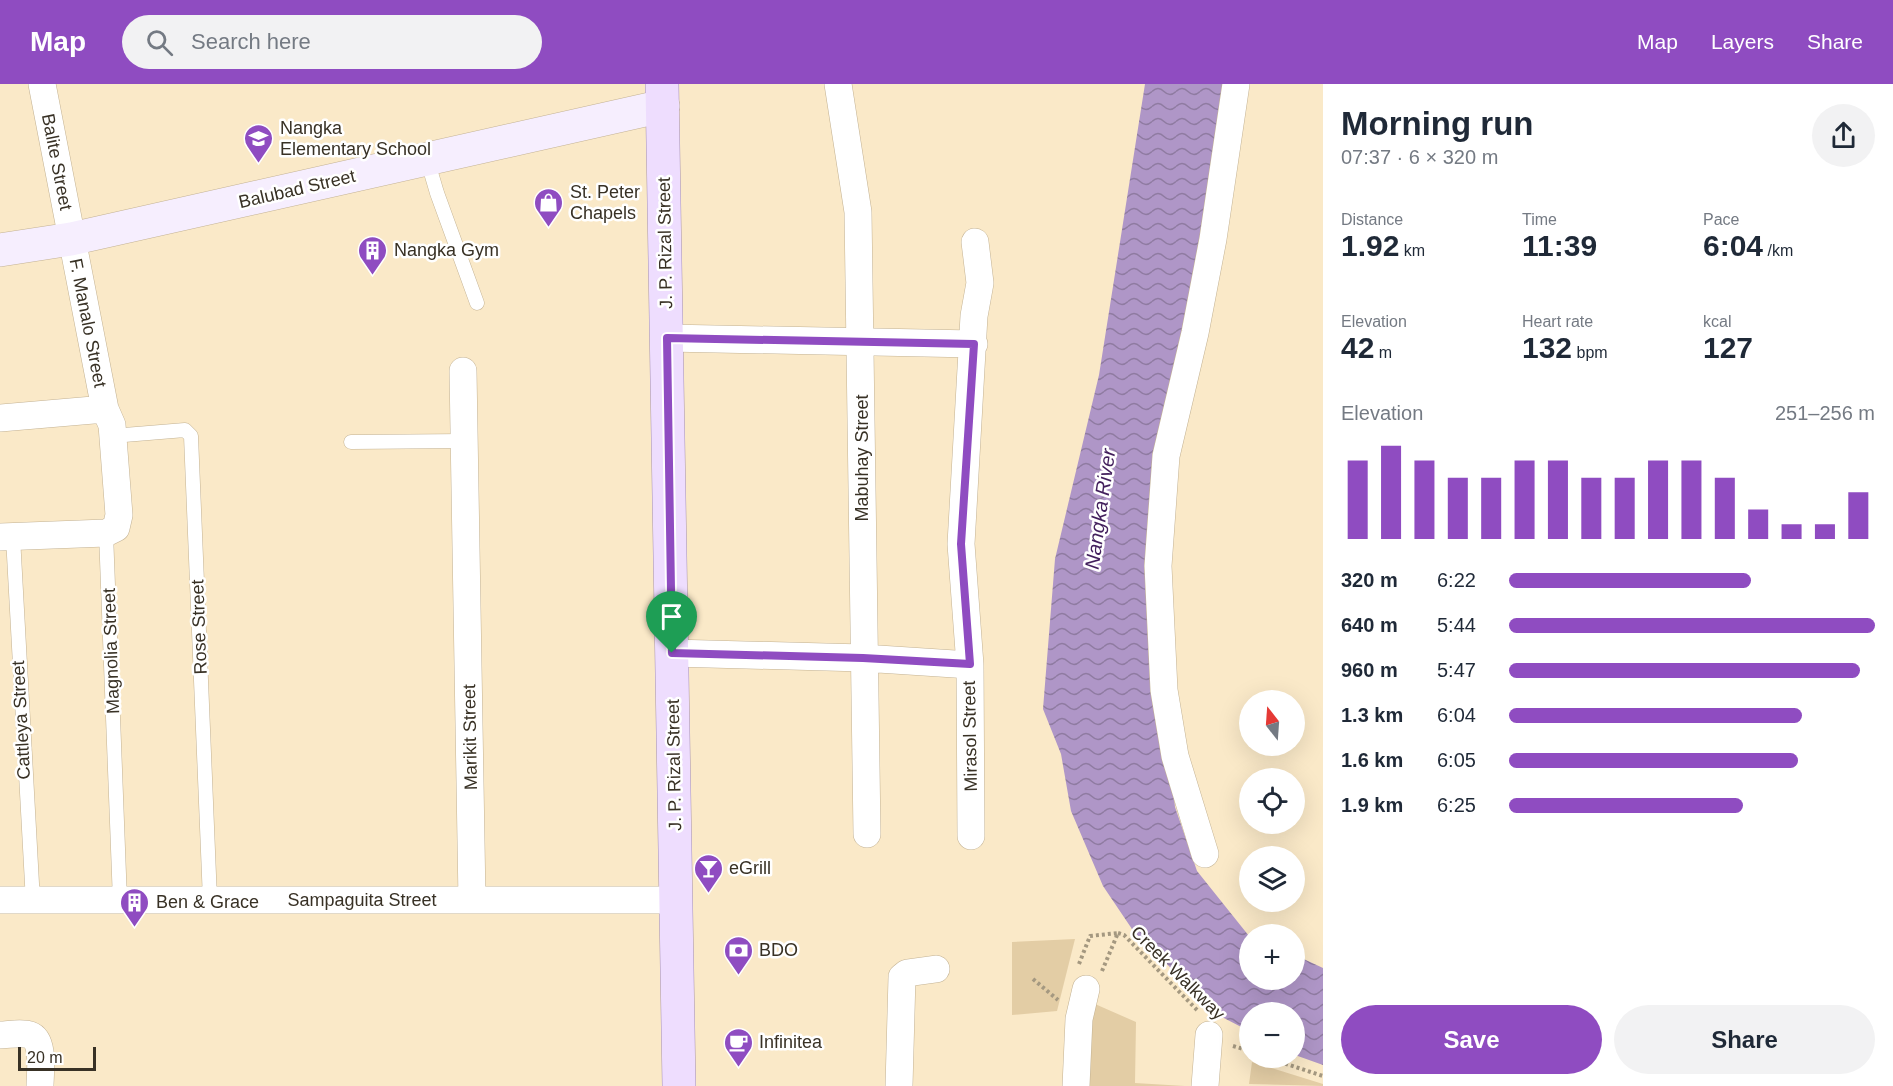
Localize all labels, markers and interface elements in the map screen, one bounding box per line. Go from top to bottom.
search box [122,15,542,69]
text: Map [30,26,86,57]
icon: search [143,26,176,59]
text: Search here [191,29,311,54]
text: Map [1637,30,1678,53]
text: Layers [1711,30,1774,53]
text: Share [1807,30,1863,53]
button: share [1812,104,1875,167]
text: Morning run [1341,105,1533,142]
street label: Balite Street [38,112,76,212]
place label: Nangka Elementary School [280,118,431,159]
school or university icon: Nangka Elementary School [243,122,275,164]
text: 07:37 · 6 × 320 m [1341,146,1498,168]
street label: Balubad Street [237,166,357,212]
street label: J. P. Rizal Street [654,177,676,309]
place label: St. Peter Chapels [570,182,640,223]
shop icon: St. Peter Chapels [533,186,565,228]
text: Distance [1341,211,1403,228]
text: Time [1522,211,1557,228]
text: Pace [1703,211,1739,228]
text: 1.92 [1341,229,1399,262]
text: 11:39 [1522,229,1597,262]
text: 6:04 [1703,229,1763,262]
building icon: Nangka Gym [357,234,389,276]
place label: Nangka Gym [394,240,499,260]
text: km [1399,242,1425,259]
text: /km [1763,242,1793,259]
street label: F. Manalo Street [66,257,110,389]
text: Elevation [1341,313,1407,330]
text: Heart rate [1522,313,1593,330]
text: kcal [1703,313,1731,330]
text: 42 [1341,331,1374,364]
text: 132 [1522,331,1572,364]
text: 127 [1703,331,1753,364]
text: m [1374,344,1392,361]
text: bpm [1572,344,1608,361]
street label: Mabuhay Street [852,394,872,522]
text: Elevation [1341,402,1423,424]
text: 251–256 m [1775,402,1875,424]
water label: Nangka River [1081,446,1120,571]
text: 320 m [1341,569,1398,591]
text: 6:22 [1437,569,1476,591]
street label: Rose Street [187,579,211,675]
street label: Magnolia Street [99,588,123,714]
pin [646,591,697,653]
icon: arrive [655,600,688,633]
text: 640 m [1341,614,1398,636]
text: 5:44 [1437,614,1476,636]
text: 960 m [1341,659,1398,681]
text: 5:47 [1437,659,1476,681]
street label: Cattleya Street [8,660,34,780]
street label: Mirasol Street [959,680,981,792]
street label: Marikit Street [459,684,481,790]
north arrow [1239,690,1305,756]
map controls [1239,690,1305,1068]
street label: J. P. Rizal Street [663,699,685,831]
text: 1.3 km [1341,704,1403,726]
text: 6:04 [1437,704,1476,726]
text: 1.6 km [1341,749,1403,771]
text: 6:05 [1437,749,1476,771]
button: locate [1239,768,1305,834]
text: 1.9 km [1341,794,1403,816]
text: 6:25 [1437,794,1476,816]
button: layers [1239,846,1305,912]
bar icon: eGrill [692,852,724,894]
place label: eGrill [729,858,771,878]
building icon: Ben & Grace [119,886,151,928]
street label: Sampaguita Street [287,890,437,910]
place label: Ben & Grace [156,892,259,912]
street label: Creek Walkway [1127,922,1229,1024]
button: + [1239,924,1305,990]
bank icon: BDO [722,934,754,976]
place label: BDO [759,940,798,960]
button: − [1239,1002,1305,1068]
button: Save [1341,1005,1602,1074]
button: Share [1614,1005,1875,1074]
cafe icon: Infinitea [722,1026,754,1068]
place label: Infinitea [759,1032,823,1052]
scale bar [18,1044,96,1072]
text: 20 m [27,1049,63,1066]

